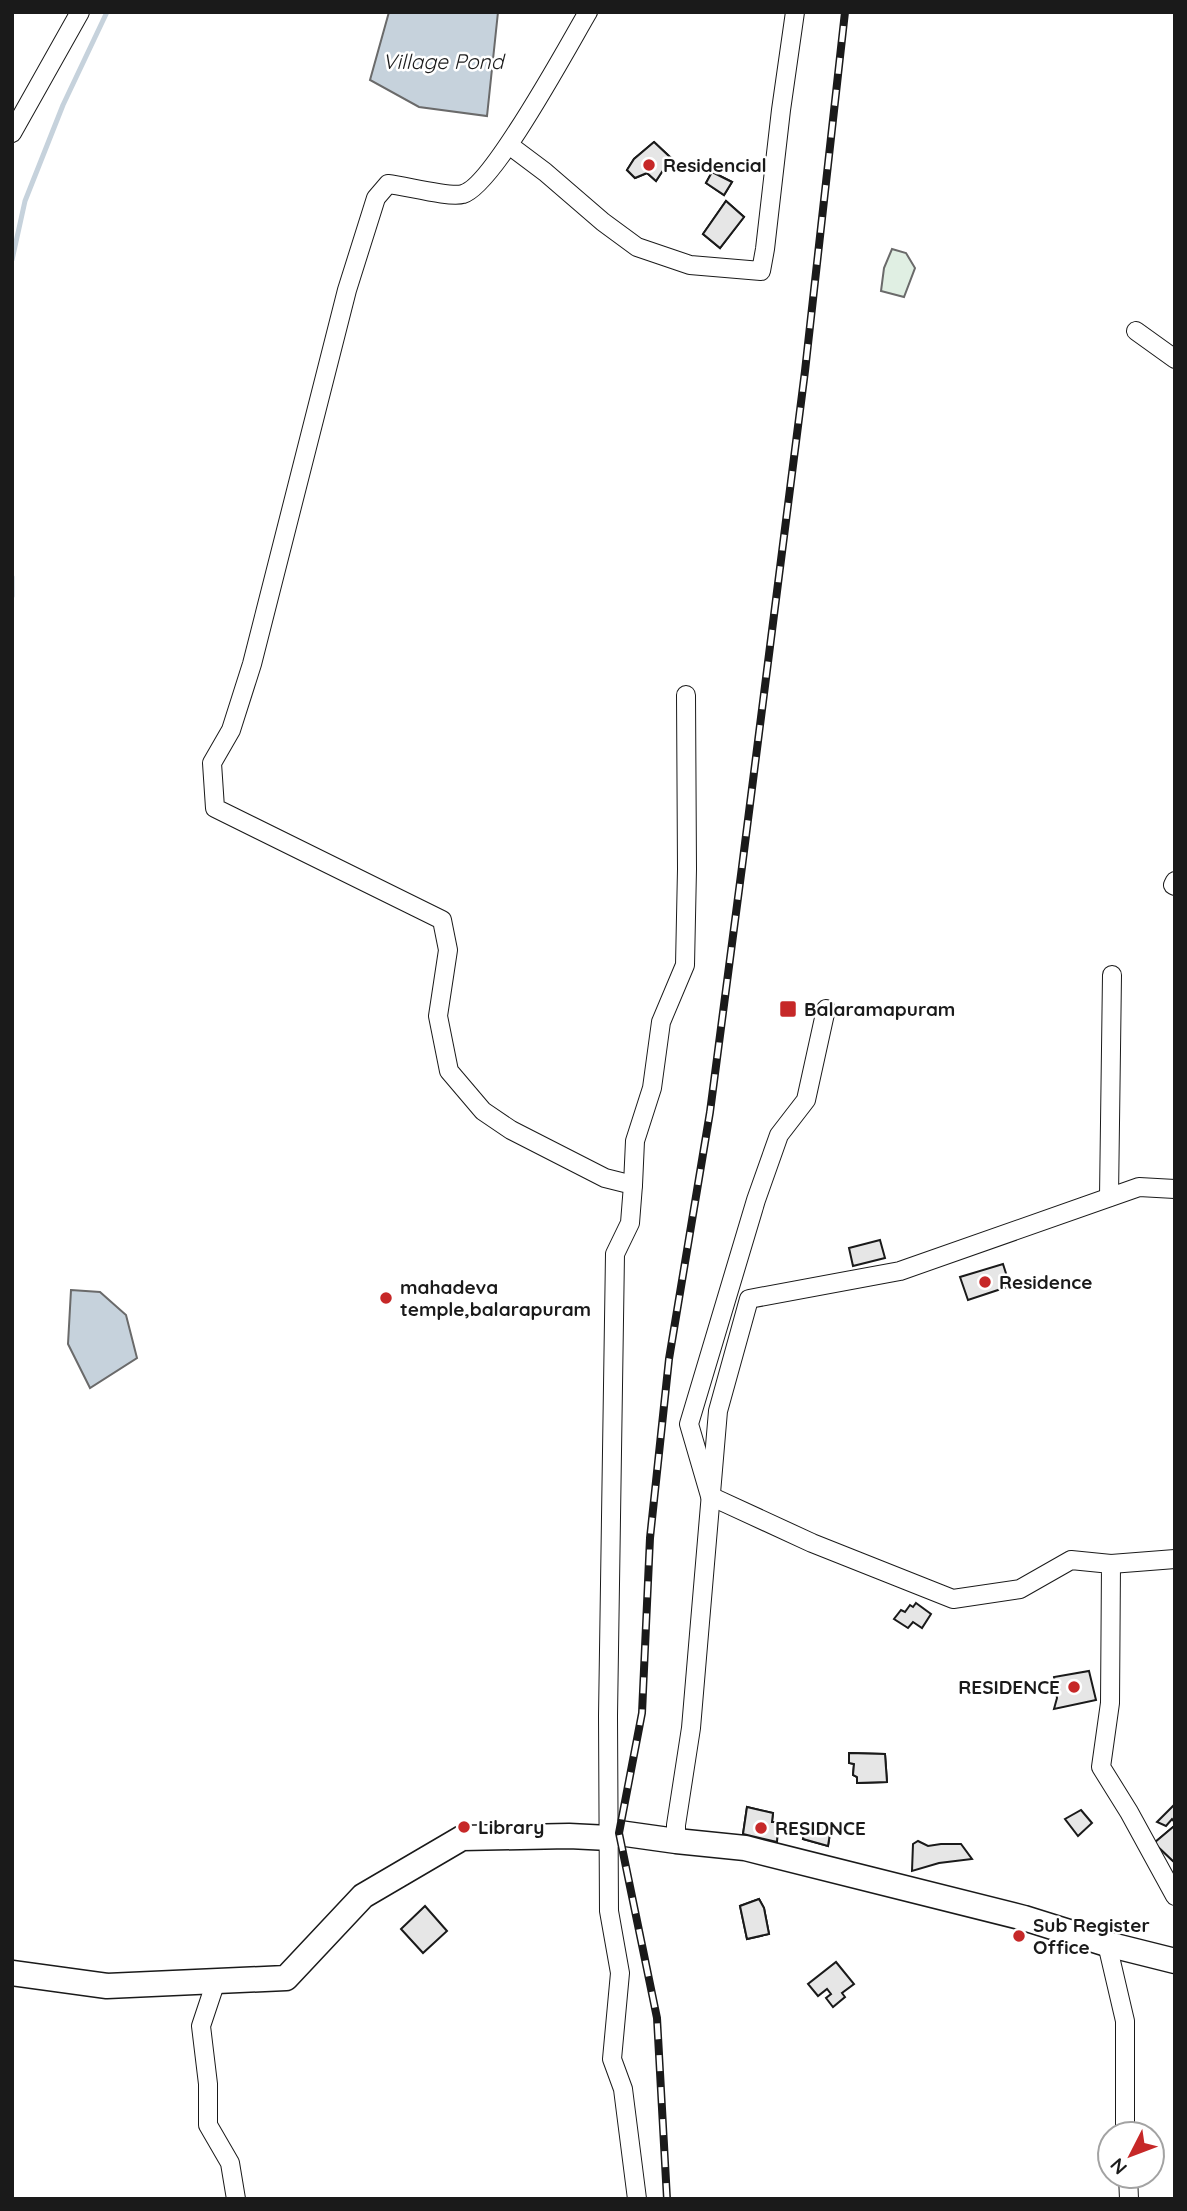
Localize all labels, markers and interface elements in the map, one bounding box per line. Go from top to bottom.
water label: Village Pond [383,48,506,74]
place label: Residencial [663,153,767,177]
marker: Residencial [641,157,657,173]
place label: Balaramapuram [804,997,955,1021]
marker: Balaramapuram [778,999,798,1019]
place label: Residence [999,1270,1092,1294]
marker: Residence [977,1274,993,1290]
place label: mahadeva temple,balarapuram [400,1275,591,1321]
marker: mahadeva temple,balarapuram [378,1290,394,1306]
place label: RESIDENCE [958,1675,1060,1699]
marker: RESIDENCE [1066,1679,1082,1695]
place label: Library [478,1815,544,1839]
place label: RESIDNCE [775,1816,866,1840]
marker: Library [456,1819,472,1835]
marker: RESIDNCE [753,1820,769,1836]
place label: Sub Register Office [1033,1913,1150,1959]
marker: Sub Register Office [1011,1928,1027,1944]
north arrow [1096,2120,1166,2190]
text: N [1105,2153,1132,2180]

